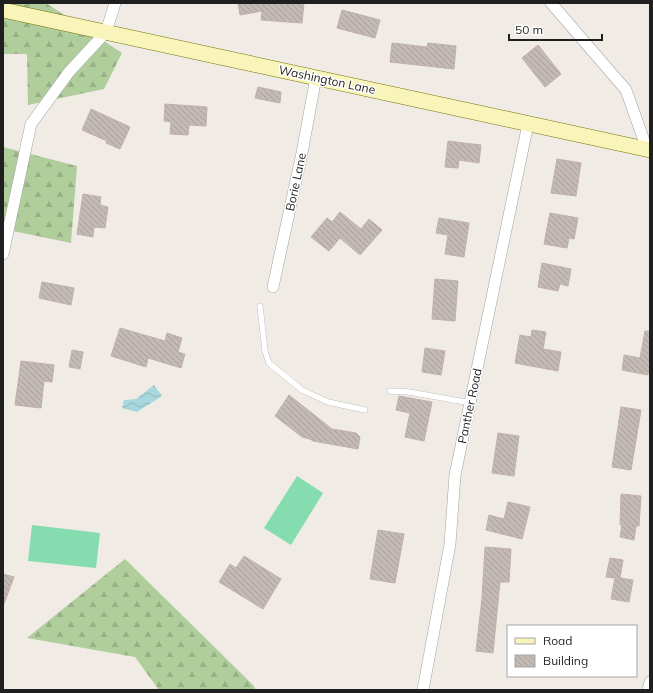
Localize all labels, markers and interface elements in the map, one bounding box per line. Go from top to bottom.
scale bar [509,16,602,42]
text: 50 m [515,22,543,37]
street label: Washington Lane [277,62,377,97]
street label: Borie Lane [282,151,309,212]
street label: Panther Road [454,367,485,445]
legend [507,625,637,677]
text: Road [543,633,572,648]
text: Building [543,653,588,668]

